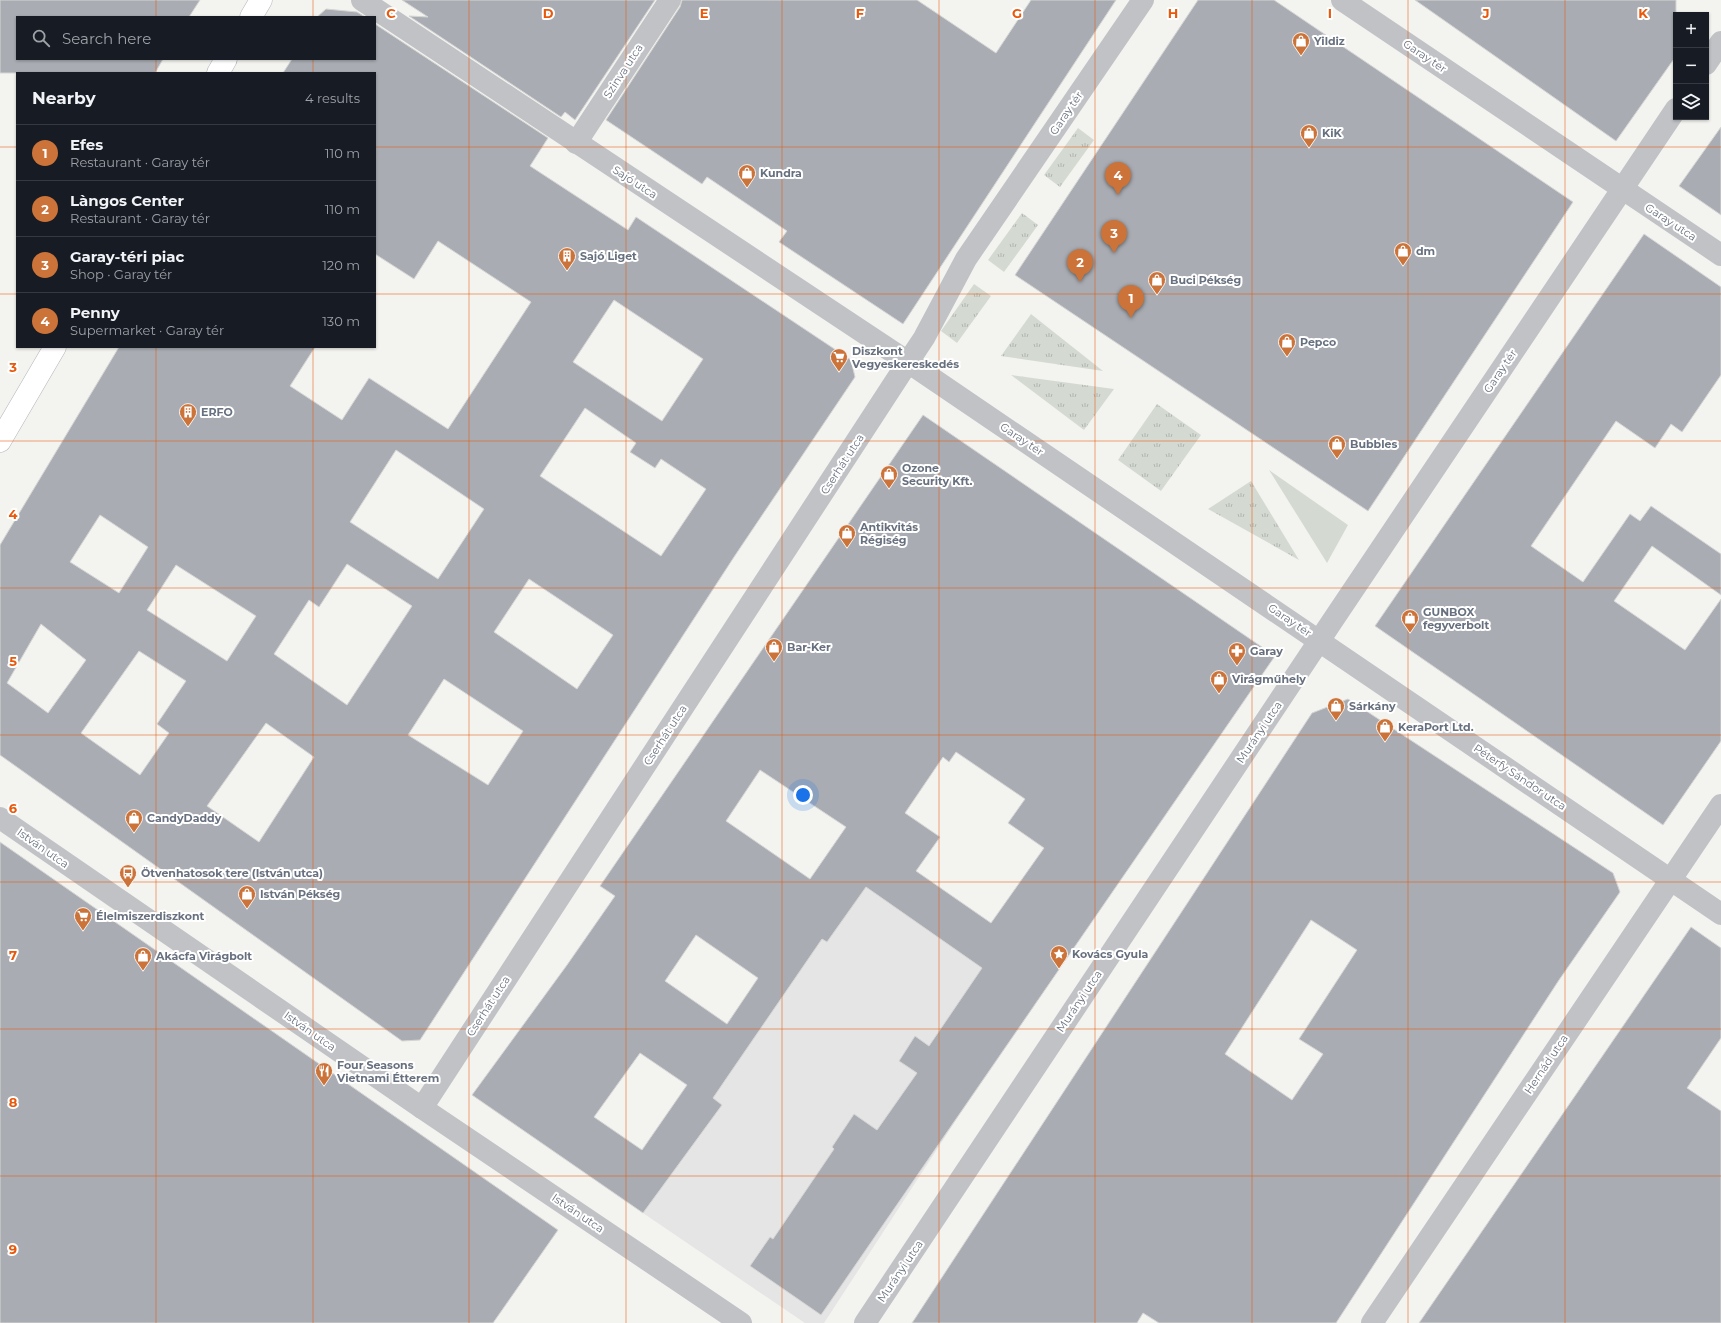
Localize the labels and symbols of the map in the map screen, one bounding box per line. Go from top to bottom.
text: C [386,5,396,21]
text: D [543,5,554,21]
text: E [700,5,709,21]
text: F [856,5,864,21]
text: G [1012,5,1022,21]
text: H [1168,5,1178,21]
text: I [1328,5,1332,21]
text: J [1481,5,1490,21]
text: K [1638,5,1648,21]
shop icon: Yildiz [1291,31,1311,56]
place label: Yildiz [1313,34,1345,48]
street label: Garay tér [1401,36,1449,76]
street label: Szinva utca [600,41,646,101]
street label: Garay tér [1046,89,1086,137]
shop icon: KiK [1299,123,1319,148]
place label: KiK [1322,126,1342,140]
street label: Sajó utca [610,162,660,202]
pin: 4 [1105,162,1131,195]
shop icon: Kundra [737,163,757,188]
place label: Kundra [760,166,802,180]
street label: Garay utca [1643,200,1699,244]
pin: 3 [1101,220,1127,253]
shop icon: dm [1393,241,1413,266]
place label: dm [1416,244,1435,258]
building icon: Sajó Liget [557,246,577,271]
place label: Sajó Liget [580,249,637,263]
pin: 2 [1067,249,1093,282]
shop icon: Buci Pékség [1147,270,1167,295]
place label: Buci Pékség [1170,273,1241,287]
pin: 1 [1118,285,1144,318]
shop icon: Pepco [1277,332,1297,357]
place label: Pepco [1300,335,1336,349]
place label: Diszkont Vegyeskereskedés [851,344,959,371]
supermarket icon: Diszkont Vegyeskereskedés [829,347,849,372]
street label: Garay tér [1480,347,1520,395]
text: 3 [8,359,17,375]
building icon: ERFO [178,402,198,427]
place label: ERFO [201,405,233,419]
street label: Garay tér [998,419,1046,459]
street label: Cserhát utca [817,431,867,497]
shop icon: Bubbles [1327,434,1347,459]
place label: Bubbles [1350,437,1397,451]
place label: Ozone Security Kft. [902,461,973,488]
shop icon: Ozone Security Kft. [879,464,899,489]
text: 4 [9,506,18,522]
place label: Antikvitás Régiség [859,520,918,547]
shop icon: Antikvitás Régiség [837,523,857,548]
street label: Garay tér [1266,600,1314,640]
place label: GUNBOX fegyverbolt [1423,605,1489,632]
shop icon: GUNBOX fegyverbolt [1400,608,1420,633]
shop icon: Bar-Ker [764,637,784,662]
place label: Bar-Ker [787,640,831,654]
pharmacy icon: Garay [1227,641,1247,666]
place label: Garay [1250,644,1283,658]
text: 5 [9,653,17,669]
shop icon: Virágműhely [1209,669,1229,694]
place label: Virágműhely [1231,672,1306,686]
shop icon: Sárkány [1326,696,1346,721]
street label: Murányi utca [1233,698,1285,766]
place label: Sárkány [1349,699,1396,713]
street label: Cserhát utca [640,702,690,768]
shop icon: KeraPort Ltd. [1375,717,1395,742]
place label: KeraPort Ltd. [1398,720,1474,734]
street label: Péterfy Sándor utca [1471,741,1569,813]
your location [793,785,813,805]
text: 6 [9,800,18,816]
shop icon: CandyDaddy [124,808,144,833]
place label: CandyDaddy [147,811,222,825]
street label: István utca [14,825,72,871]
bus stop icon: Ötvenhatosok tere (István utca) [118,863,138,888]
place label: Ötvenhatosok tere (István utca) [141,866,323,880]
shop icon: István Pékség [237,884,257,909]
place label: István Pékség [260,887,340,901]
supermarket icon: Élelmiszerdiszkont [73,906,93,931]
place label: Élelmiszerdiszkont [96,909,205,923]
place icon: Kovács Gyula [1049,944,1069,969]
shop icon: Akácfa Virágbolt [133,946,153,971]
text: 7 [9,947,17,963]
place label: Kovács Gyula [1072,947,1148,961]
place label: Akácfa Virágbolt [155,949,252,963]
street label: Murányi utca [1053,967,1105,1035]
street label: Cserhát utca [463,973,513,1039]
street label: István utca [281,1008,339,1054]
street label: Hernád utca [1521,1032,1571,1096]
place label: Four Seasons Vietnami Étterem [336,1058,439,1085]
restaurant icon: Four Seasons Vietnami Étterem [314,1061,334,1086]
text: 8 [9,1094,18,1110]
street label: István utca [549,1190,607,1236]
street label: Murányi utca [874,1237,926,1305]
text: 9 [9,1241,17,1257]

